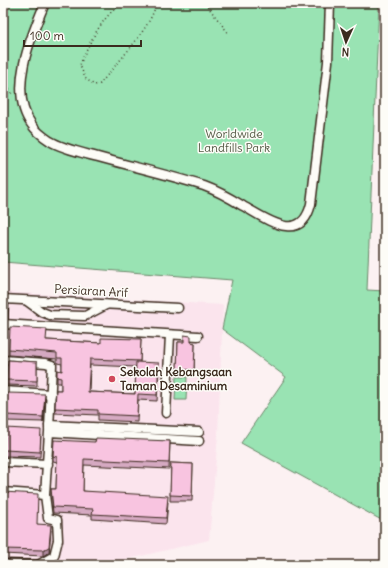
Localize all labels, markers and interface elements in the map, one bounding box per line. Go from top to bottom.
scale bar [24,22,141,48]
north arrow [326,22,366,62]
text: 100 m [30,28,64,43]
text: N [341,45,350,59]
park label: Worldwide Landfills Park [198,126,270,155]
street label: Persiaran Arif [54,281,129,300]
place label: Sekolah Kebangsaan Taman Desaminium [120,364,232,393]
marker: Sekolah Kebangsaan Taman Desaminium [107,374,117,384]

